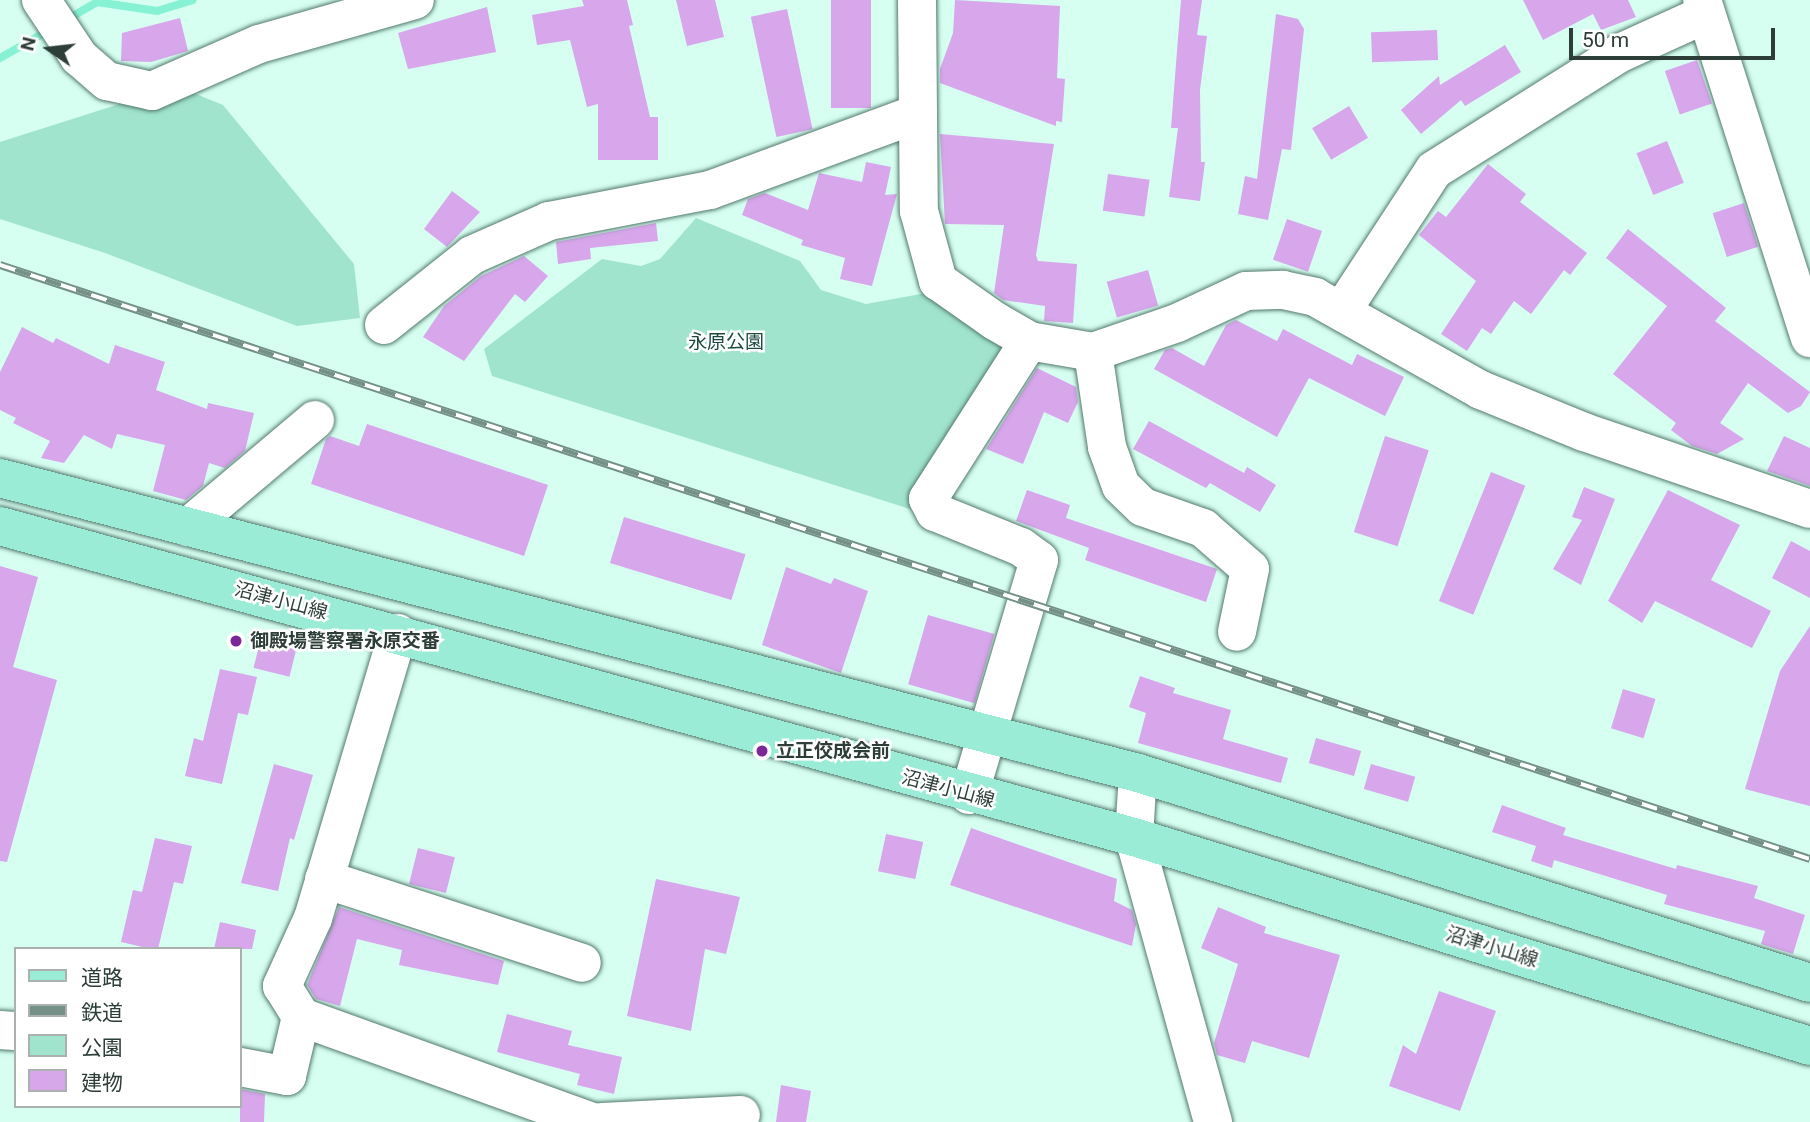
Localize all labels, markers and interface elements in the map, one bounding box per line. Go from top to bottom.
north arrow [14,14,84,84]
scale bar [1572,14,1778,58]
text: 50 m [1582,28,1629,52]
text: N [15,35,41,53]
park label: 永原公園 [688,331,764,353]
street label: 沼津小山線 [232,578,330,624]
place label: 御殿場警察署永原交番 [250,630,440,652]
marker: 御殿場警察署永原交番 [228,633,244,649]
place label: 立正佼成会前 [776,740,890,762]
marker: 立正佼成会前 [754,743,770,759]
street label: 沼津小山線 [899,766,997,812]
street label: 沼津小山線 [1443,922,1541,972]
legend [14,947,242,1108]
text: 道路 [81,966,123,990]
text: 鉄道 [81,1001,123,1025]
text: 公園 [81,1036,123,1060]
text: 建物 [81,1071,123,1095]

